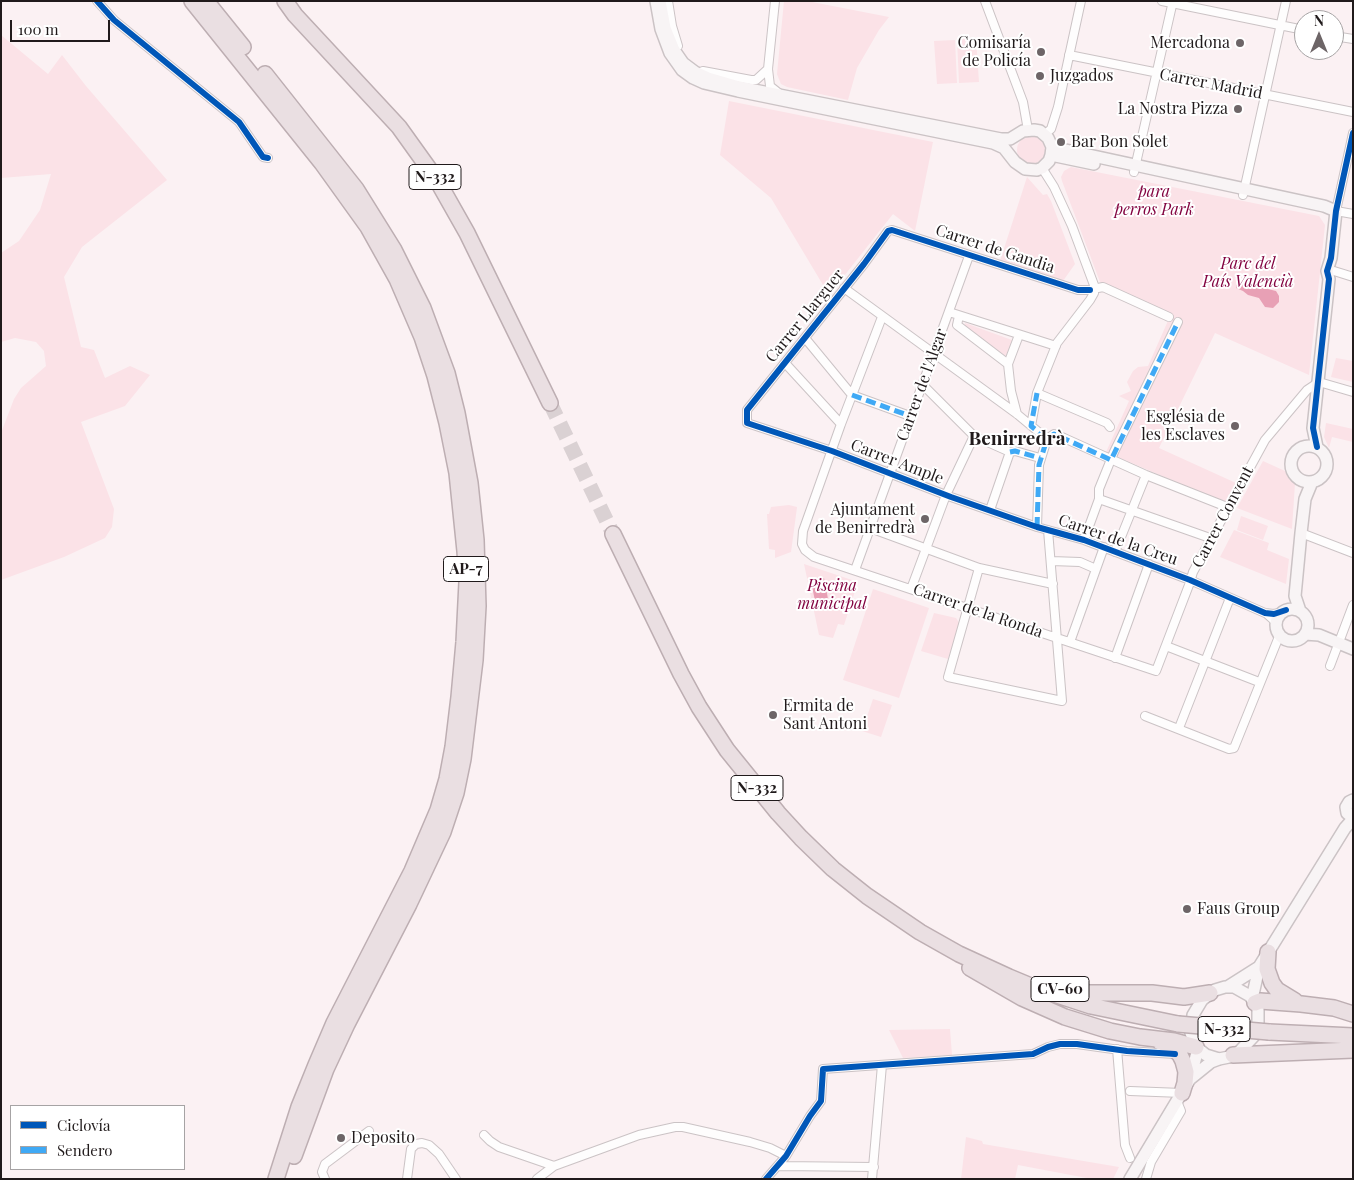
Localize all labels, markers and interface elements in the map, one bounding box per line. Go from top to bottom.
scale bar [12,10,112,42]
north arrow [1294,10,1344,60]
text: N [1314,11,1324,30]
text: 100 m [18,19,59,39]
place label: Comisaría de Policía [957,33,1031,71]
place label: Mercadona [1150,33,1230,53]
marker: Mercadona [1234,37,1246,49]
marker: Comisaría de Policía [1035,46,1047,58]
street label: Carrer Madrid [1158,65,1264,103]
place label: Juzgados [1050,66,1113,86]
marker: Juzgados [1034,70,1046,82]
place label: La Nostra Pizza [1118,99,1228,119]
marker: La Nostra Pizza [1232,103,1244,115]
place label: Bar Bon Solet [1071,132,1168,152]
marker: Bar Bon Solet [1055,136,1067,148]
road number: N-332 [409,164,461,190]
park label: para perros Park [1114,182,1194,220]
street label: Carrer de Gandia [933,221,1057,277]
park label: Parc del País Valencià [1203,254,1293,292]
street label: Carrer Llarguer [762,266,848,366]
street label: Carrer de l'Algar [893,326,951,444]
place label: Església de les Esclaves [1141,407,1225,445]
marker: Església de les Esclaves [1229,420,1241,432]
district label: Benirredrà [968,428,1066,450]
street label: Carrer Ample [848,435,946,489]
street label: Carrer Convent [1188,463,1258,571]
place label: Ajuntament de Benirredrà [815,500,915,538]
street label: Carrer de la Creu [1056,511,1180,569]
marker: Ajuntament de Benirredrà [919,513,931,525]
road number: AP-7 [444,556,488,582]
park label: Piscina municipal [797,576,867,614]
street label: Carrer de la Ronda [911,580,1045,642]
place label: Ermita de Sant Antoni [783,696,867,734]
marker: Ermita de Sant Antoni [767,709,779,721]
road number: N-332 [731,776,783,800]
place label: Faus Group [1197,899,1280,919]
marker: Faus Group [1181,903,1193,915]
road number: CV-60 [1031,976,1089,1002]
road number: N-332 [1198,1016,1250,1042]
legend [10,1105,185,1170]
text: Ciclovía [57,1115,110,1135]
place label: Deposito [351,1128,415,1148]
marker: Deposito [335,1132,347,1144]
text: Sendero [57,1140,113,1160]

